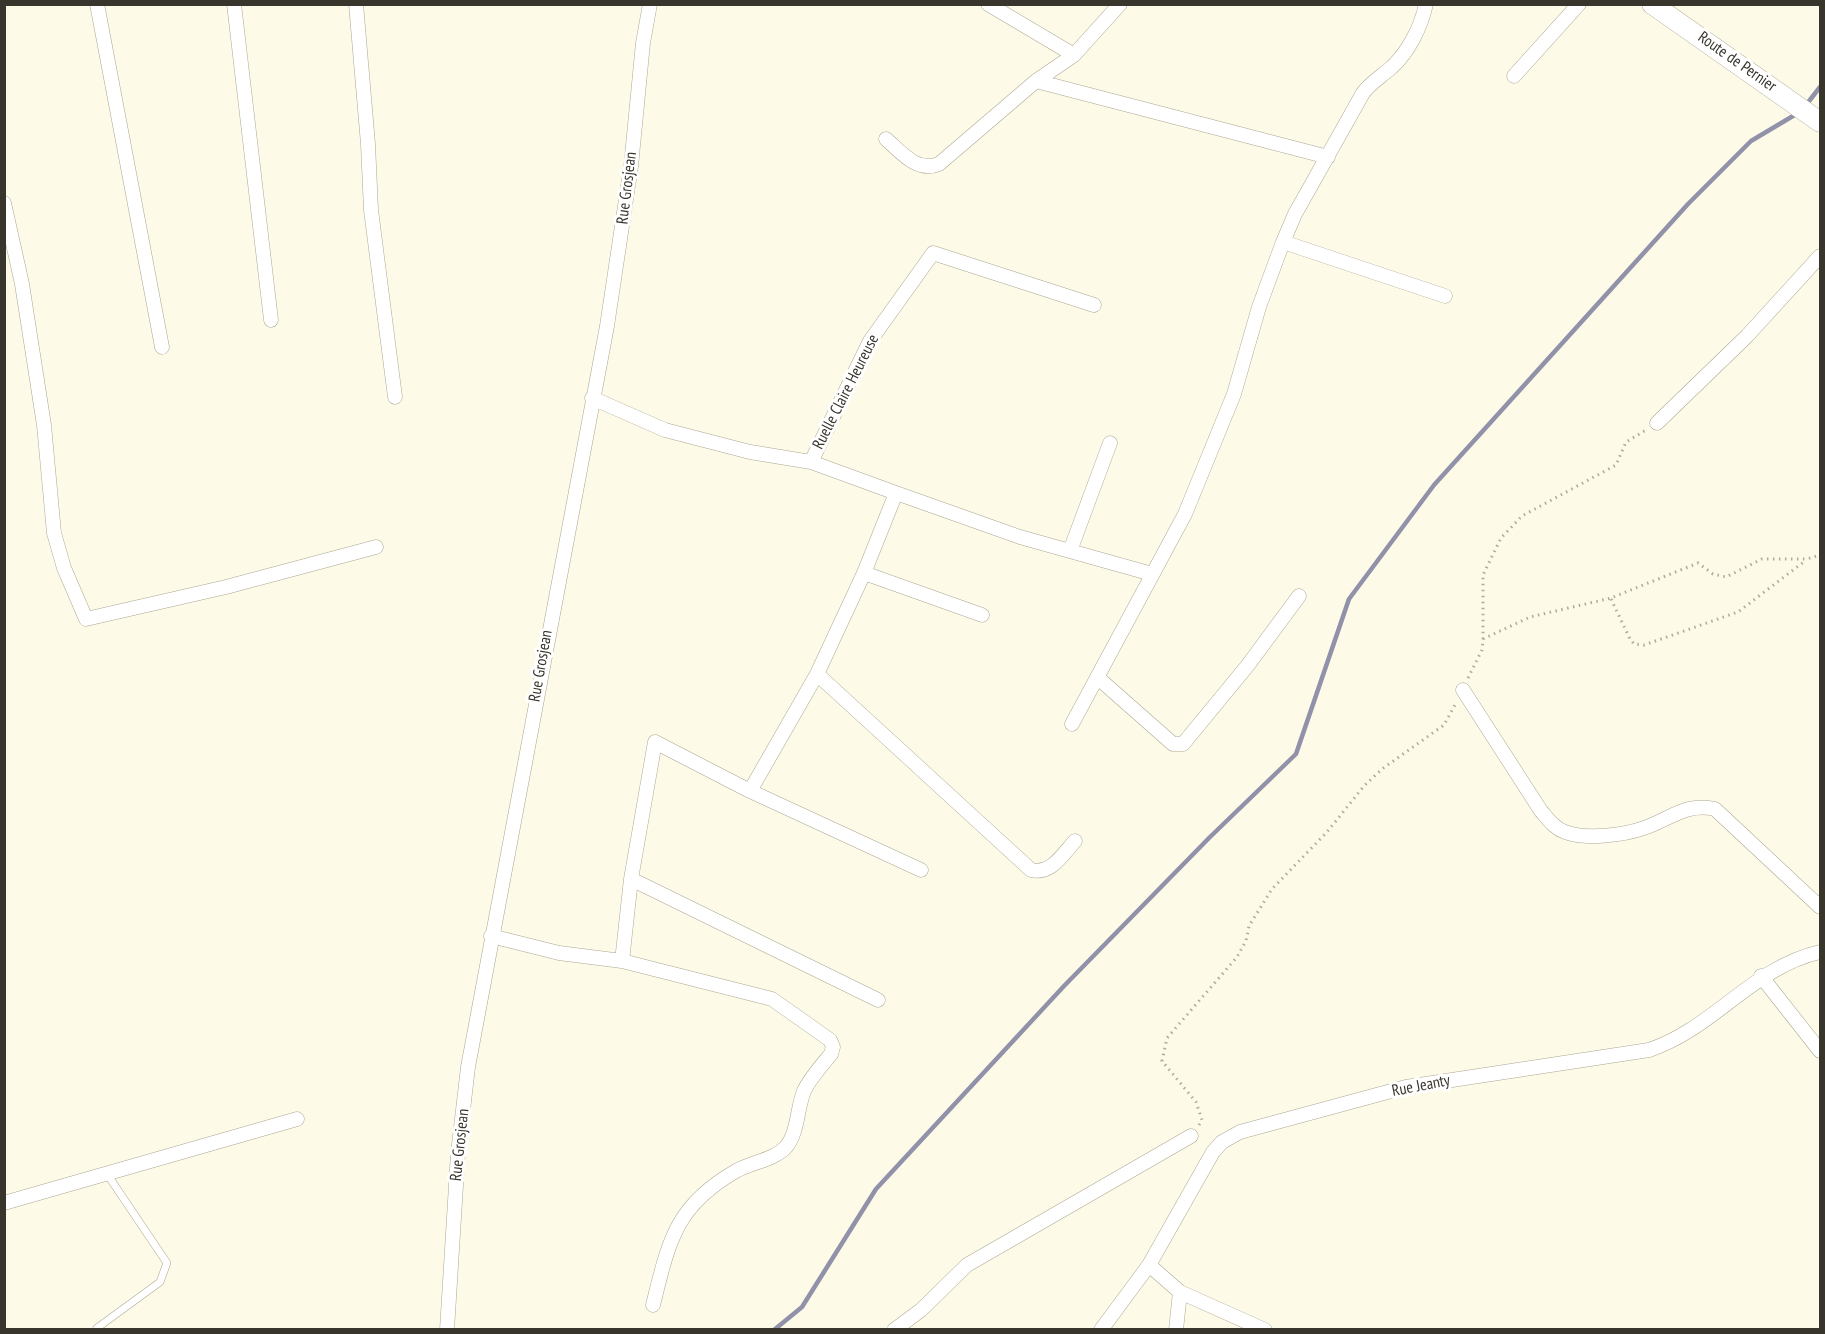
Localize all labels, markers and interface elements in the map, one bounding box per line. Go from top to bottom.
street label: Route de Pernier [1694,28,1780,96]
street label: Rue Grosjean [613,151,641,225]
street label: Ruelle Claire Heureuse [809,331,883,453]
street label: Rue Grosjean [525,629,557,703]
street label: Rue Jeanty [1390,1071,1452,1101]
street label: Rue Grosjean [447,1108,473,1182]

